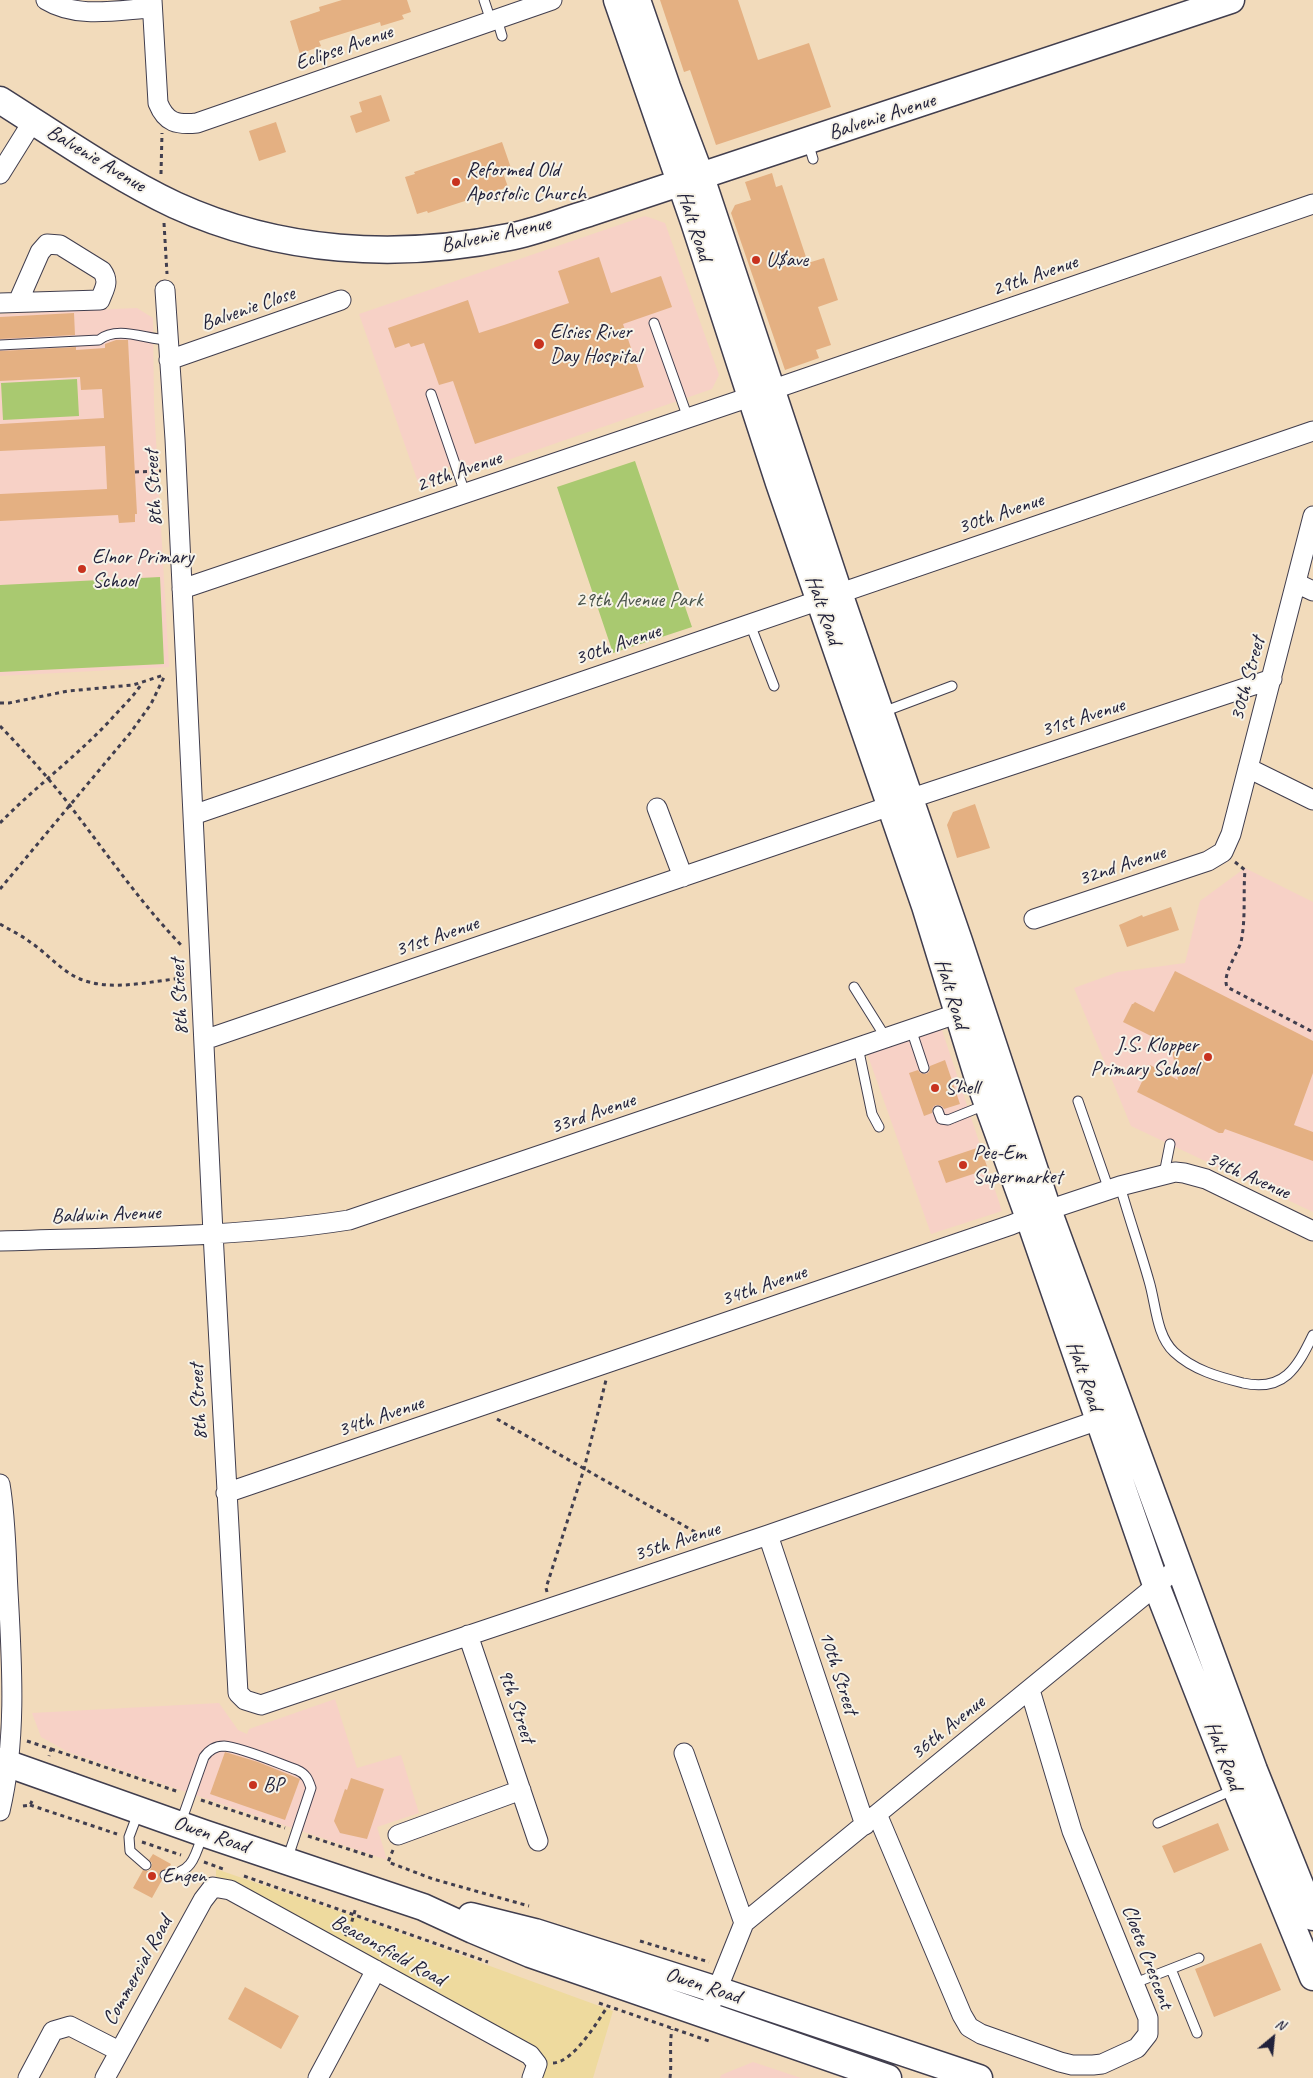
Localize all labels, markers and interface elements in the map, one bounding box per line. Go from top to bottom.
street label: Eclipse Avenue [292,20,396,76]
street label: Balvenie Avenue [825,88,939,146]
street label: Balvenie Avenue [42,120,150,198]
place label: Reformed Old Apostolic Church [466,157,586,207]
marker: Reformed Old Apostolic Church [450,176,462,188]
street label: Halt Road [671,188,717,264]
street label: Balvenie Avenue [439,211,553,259]
place label: U$ave [766,247,808,273]
street label: 29th Avenue [989,250,1081,302]
marker: U$ave [750,254,762,266]
street label: Balvenie Close [198,281,298,337]
place label: Elsies River Day Hospital [550,319,641,369]
marker: Elsies River Day Hospital [532,337,546,351]
street label: 29th Avenue [413,446,505,498]
street label: 8th Street [139,449,169,527]
street label: 30th Avenue [955,488,1047,540]
place label: Elnor Primary School [92,544,193,594]
marker: Elnor Primary School [76,563,88,575]
street label: Halt Road [799,572,847,648]
park label: 29th Avenue Park [575,587,703,613]
street label: 30th Avenue [572,619,664,671]
street label: 30th Street [1225,634,1271,724]
street label: 31st Avenue [1038,693,1128,743]
street label: 32nd Avenue [1075,840,1169,892]
street label: 31st Avenue [392,911,482,963]
street label: Halt Road [928,956,974,1032]
street label: 8th Street [165,958,195,1036]
place label: J.S. Klopper Primary School [1090,1032,1198,1082]
marker: J.S. Klopper Primary School [1202,1051,1214,1063]
place label: Shell [945,1075,979,1101]
marker: Shell [929,1082,941,1094]
street label: 33rd Avenue [547,1088,639,1140]
place label: Pee-Em Supermarket [973,1140,1062,1190]
street label: 34th Avenue [1202,1146,1294,1206]
marker: Pee-Em Supermarket [957,1159,969,1171]
street label: Baldwin Avenue [51,1200,161,1230]
street label: 34th Avenue [718,1260,810,1312]
street label: Halt Road [1060,1338,1108,1414]
street label: 8th Street [184,1363,214,1441]
street label: 34th Avenue [335,1391,427,1443]
street label: 35th Avenue [631,1516,723,1568]
street label: 10th Street [813,1628,863,1718]
street label: 9th Street [492,1666,540,1746]
street label: 36th Avenue [906,1690,990,1766]
street label: Halt Road [1198,1718,1248,1794]
place label: BP [263,1772,284,1798]
marker: BP [247,1779,259,1791]
street label: Owen Road [170,1810,252,1860]
place label: Engen [162,1863,206,1889]
marker: Engen [146,1870,158,1882]
street label: Cloete Crescent [1116,1902,1178,2012]
street label: Beaconsfield Road [327,1909,449,1993]
street label: Commercial Road [98,1912,178,2030]
street label: Owen Road [662,1962,744,2010]
north arrow [1248,2013,1298,2063]
text: N [1272,2015,1288,2034]

